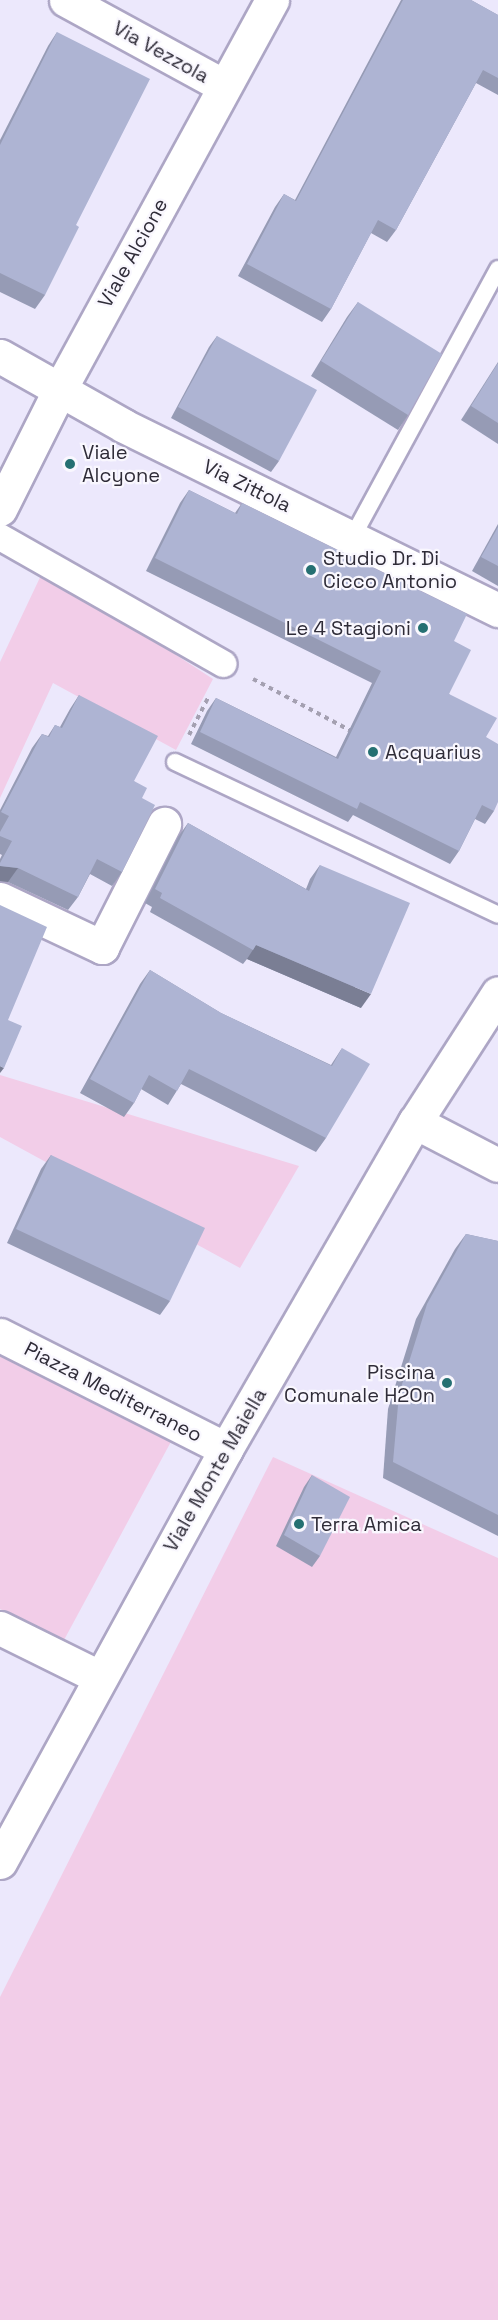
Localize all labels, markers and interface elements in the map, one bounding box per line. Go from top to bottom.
street label: Via Vezzola [109,16,213,88]
street label: Viale Alcione [93,194,173,312]
place label: Viale Alcyone [82,440,160,487]
street label: Via Zittola [199,454,295,518]
marker: Viale Alcyone [63,457,77,471]
place label: Studio Dr. Di Cicco Antonio [323,546,457,593]
marker: Studio Dr. Di Cicco Antonio [304,563,318,577]
place label: Le 4 Stagioni [286,616,411,640]
marker: Le 4 Stagioni [416,621,430,635]
place label: Acquarius [385,740,481,764]
marker: Acquarius [366,745,380,759]
street label: Piazza Mediterraneo [20,1337,206,1447]
place label: Piscina Comunale H2On [284,1360,435,1407]
marker: Piscina Comunale H2On [440,1376,454,1390]
street label: Viale Monte Maiella [158,1384,272,1556]
place label: Terra Amica [311,1512,422,1536]
marker: Terra Amica [292,1517,306,1531]

